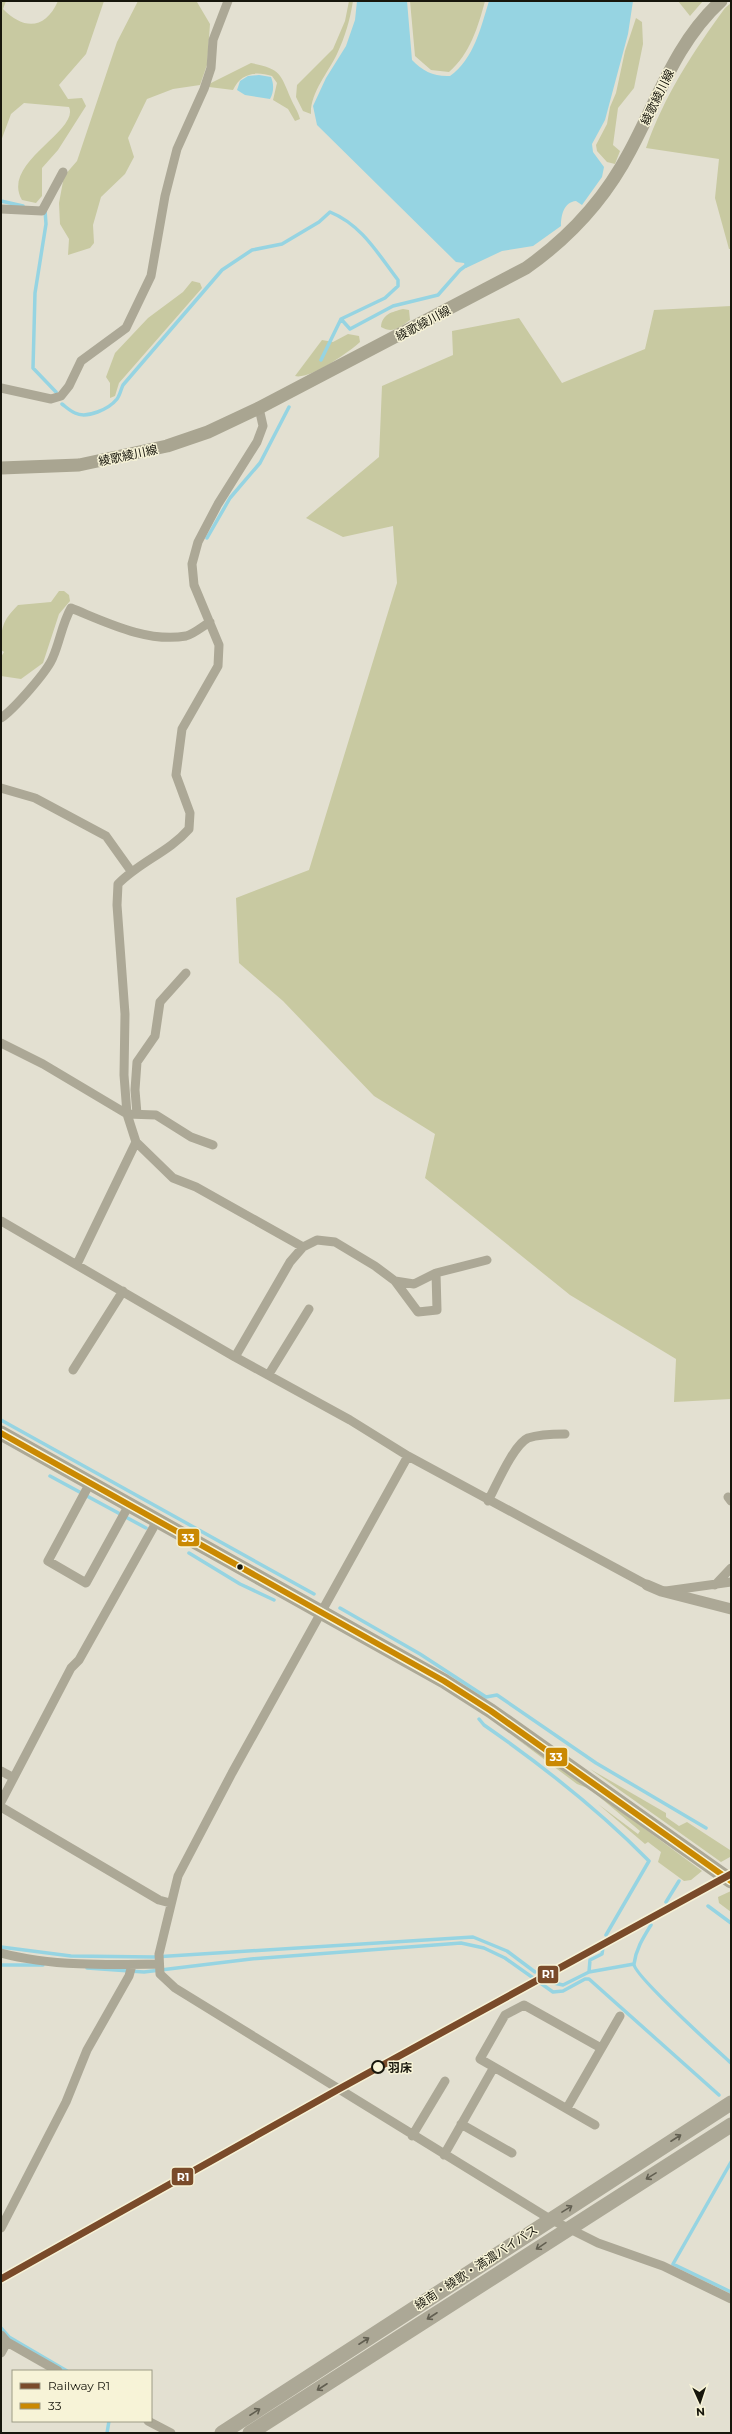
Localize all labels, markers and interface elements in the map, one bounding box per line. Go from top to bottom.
street label: 綾歌綾川線 [637,67,677,127]
street label: 綾歌綾川線 [393,302,453,344]
street label: 綾歌綾川線 [97,441,159,469]
line badge: 33 [177,1528,200,1547]
text: 33 [181,1531,195,1545]
unlabelled marker [235,1562,245,1572]
line badge: 33 [545,1747,568,1767]
text: 33 [549,1750,563,1764]
line badge: R1 [537,1965,559,1984]
text: R1 [542,1967,554,1981]
marker: 羽床 [371,2060,385,2074]
place label: 羽床 [388,2060,412,2075]
one-way arrow [670,2134,681,2142]
line badge: R1 [171,2167,194,2186]
text: R1 [177,2170,189,2184]
one-way arrow [646,2172,657,2180]
one-way arrow [561,2205,572,2213]
street label: 綾南・綾歌・満濃バイパス [412,2222,540,2312]
one-way arrow [536,2242,547,2250]
one-way arrow [427,2312,438,2320]
one-way arrow [358,2337,369,2345]
legend [12,2370,152,2422]
text: Railway R1 [48,2378,110,2393]
north arrow [680,2382,720,2422]
one-way arrow [316,2383,328,2391]
text: 33 [48,2398,62,2413]
text: N [696,2405,705,2419]
one-way arrow [249,2408,260,2416]

